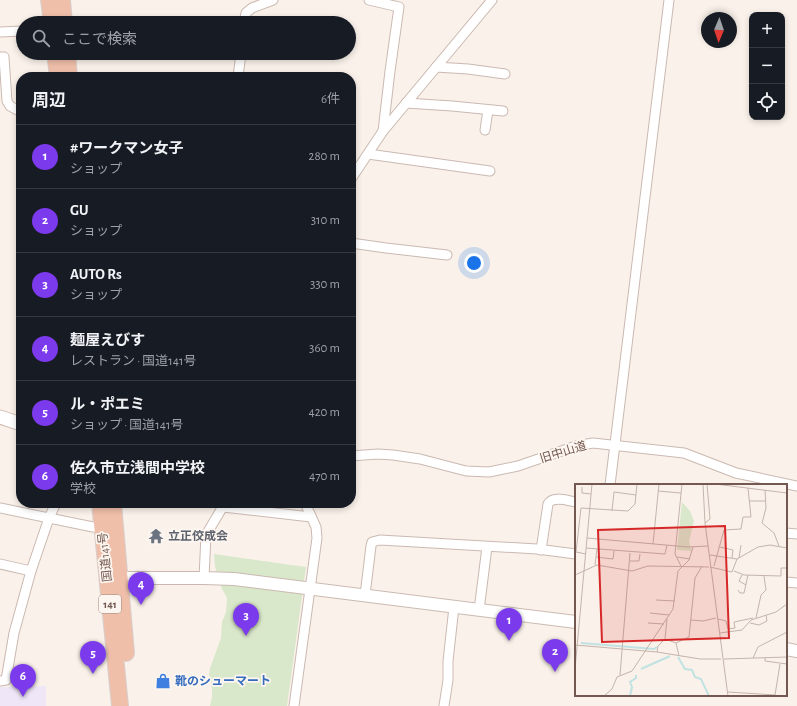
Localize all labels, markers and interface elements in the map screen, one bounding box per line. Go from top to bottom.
north arrow [701,12,737,48]
map controls [749,12,785,120]
button: + [749,12,785,48]
search box [16,16,356,60]
icon: search [30,27,52,49]
text: ここで検索 [62,32,137,47]
button: − [749,48,785,84]
button: locate [749,84,785,120]
text: 周辺 [32,92,66,109]
text: 6件 [321,93,340,106]
text: #ワークマン女子 [70,141,183,156]
text: 1 [43,150,47,163]
text: 280 m [309,150,340,163]
text: ショップ [70,163,122,176]
text: GU [70,203,89,218]
text: 2 [42,214,48,227]
text: 310 m [311,214,340,227]
text: ショップ [70,225,122,238]
your location [464,253,484,273]
text: AUTO Rs [70,267,122,282]
text: 3 [42,278,48,291]
text: 330 m [310,278,340,291]
text: ショップ [70,289,122,302]
text: 麺屋えびす [70,333,145,348]
text: 4 [42,342,48,355]
text: 360 m [309,342,340,355]
text: レストラン · 国道141号 [70,355,196,368]
text: ル・ポエミ [70,397,145,412]
text: 5 [42,406,48,419]
text: 420 m [308,406,340,419]
text: ショップ · 国道141号 [70,419,183,432]
street label: 旧中山道 [538,438,588,465]
text: 佐久市立浅間中学校 [70,461,205,476]
text: 6 [42,470,48,483]
text: 470 m [309,470,340,483]
text: 学校 [70,483,96,496]
inset map [575,484,787,696]
temple icon: 立正佼成会 [147,527,165,545]
place label: 立正佼成会 [168,529,228,542]
street label: 国道141号 [95,531,114,583]
pin: 4 [128,572,154,605]
road number: 141 [99,595,121,613]
pin: 3 [233,603,259,636]
pin: 1 [496,608,522,641]
pin: 2 [542,639,568,672]
pin: 5 [80,641,106,674]
pin: 6 [10,664,36,697]
shop icon: 靴のシューマート [154,672,172,690]
place label: 靴のシューマート [175,674,271,687]

